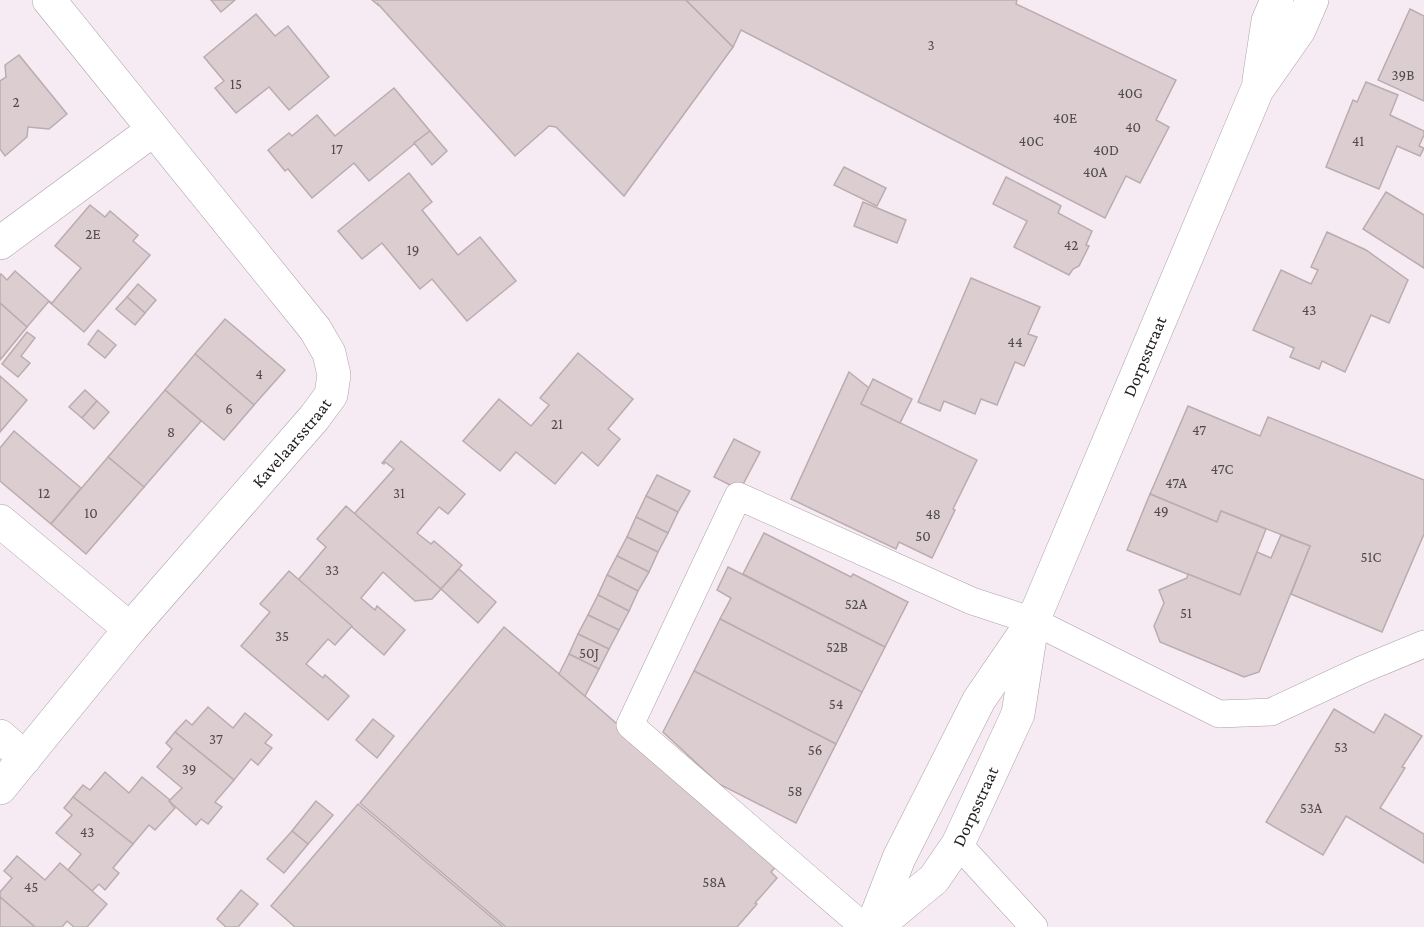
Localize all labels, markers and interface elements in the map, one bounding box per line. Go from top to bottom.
house number: 3 [927,37,935,53]
house number: 39B [1392,67,1414,83]
house number: 15 [230,76,242,92]
house number: 40G [1117,85,1143,101]
house number: 2 [12,94,20,110]
house number: 40E [1053,110,1077,126]
house number: 40 [1125,119,1141,135]
house number: 40C [1019,133,1044,149]
house number: 41 [1352,133,1364,149]
house number: 17 [331,141,343,157]
house number: 40D [1093,142,1119,158]
house number: 40A [1083,164,1108,180]
house number: 2E [85,226,101,242]
house number: 42 [1064,237,1078,253]
house number: 19 [407,242,419,258]
house number: 43 [1302,302,1316,318]
street label: Dorpsstraat [1119,312,1171,400]
house number: 44 [1007,334,1023,350]
house number: 4 [255,366,263,382]
street label: Kavelaarsstraat [248,393,336,492]
house number: 6 [225,401,233,417]
house number: 21 [551,416,563,432]
house number: 47 [1192,422,1206,438]
house number: 8 [167,424,175,440]
house number: 47C [1211,461,1234,477]
house number: 47A [1165,475,1188,491]
house number: 12 [38,485,50,501]
house number: 31 [393,485,405,501]
house number: 49 [1153,503,1169,519]
house number: 10 [84,505,98,521]
house number: 48 [925,506,941,522]
house number: 50 [915,528,931,544]
house number: 51C [1361,549,1382,565]
house number: 33 [325,562,339,578]
house number: 52A [845,596,868,612]
house number: 51 [1180,605,1192,621]
house number: 35 [275,628,289,644]
house number: 52B [826,639,848,655]
house number: 50J [579,645,599,662]
house number: 54 [829,696,843,712]
house number: 37 [209,731,223,747]
house number: 53 [1334,739,1348,755]
house number: 56 [808,742,822,758]
house number: 39 [182,761,196,777]
street label: Dorpsstraat [948,763,1003,850]
house number: 58 [787,783,803,799]
house number: 53A [1300,800,1323,816]
house number: 43 [80,824,94,840]
house number: 58A [702,874,726,890]
house number: 45 [24,879,38,895]

